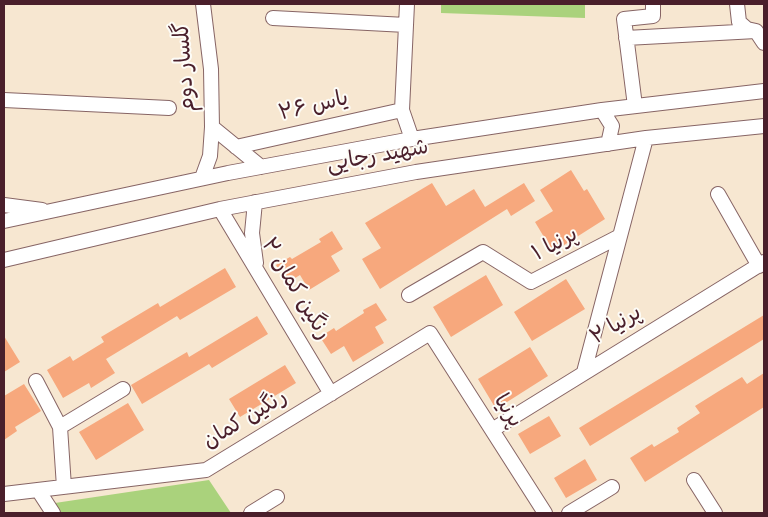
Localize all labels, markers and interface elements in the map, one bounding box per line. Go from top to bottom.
street label: گلسار دوم [171,21,203,113]
street label: یاس ۲۶ [277,87,351,129]
street label: شهید رجایی [325,136,431,180]
street label: پرنیا ۱ [529,223,583,269]
street label: رنگین کمان ۲ [253,234,335,346]
street label: پرنیا ۲ [587,302,647,352]
street label: رنگین کمان [199,386,293,456]
street label: پرنیا [486,390,526,434]

